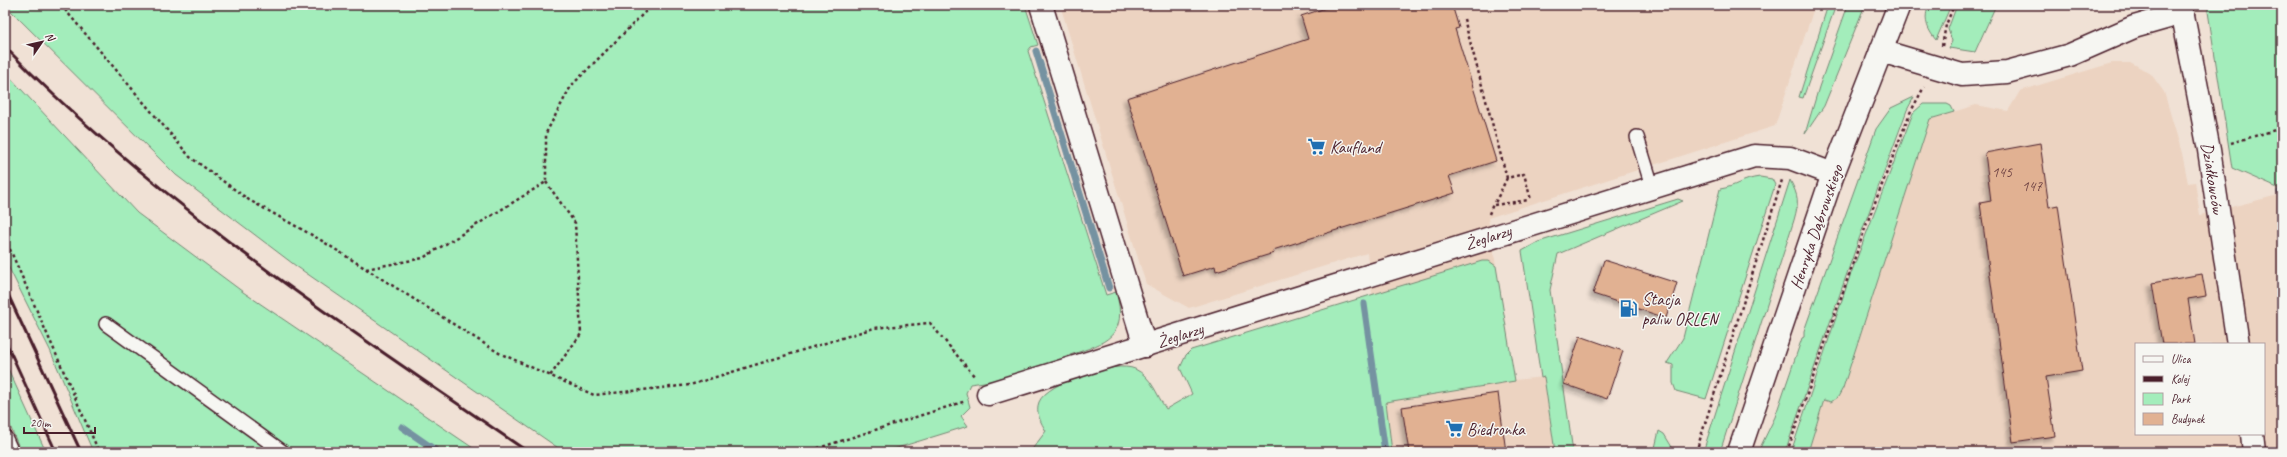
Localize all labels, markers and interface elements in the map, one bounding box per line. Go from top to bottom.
north arrow [22,22,62,62]
text: N [43,30,59,45]
supermarket icon: Kaufland [1307,137,1327,157]
place label: Kaufland [1330,137,1384,158]
street label: Działkowców [2197,141,2229,216]
street label: Henryka Dąbrowskiego [1785,161,1848,292]
house number: 145 [1992,163,2013,182]
house number: 147 [2022,177,2043,196]
street label: Żeglarzy [1462,220,1515,255]
place label: Stacja paliw ORLEN [1642,289,1720,330]
fuel station icon: Stacja paliw ORLEN [1619,299,1639,319]
street label: Żeglarzy [1154,318,1207,353]
legend [2135,343,2265,435]
text: Ulica [2171,351,2192,367]
text: Kolej [2171,371,2191,387]
text: Park [2171,391,2192,407]
scale bar [24,409,95,435]
text: Budynek [2171,411,2206,427]
text: 20 m [30,415,52,431]
supermarket icon: Biedronka [1444,419,1464,439]
place label: Biedronka [1467,419,1526,440]

